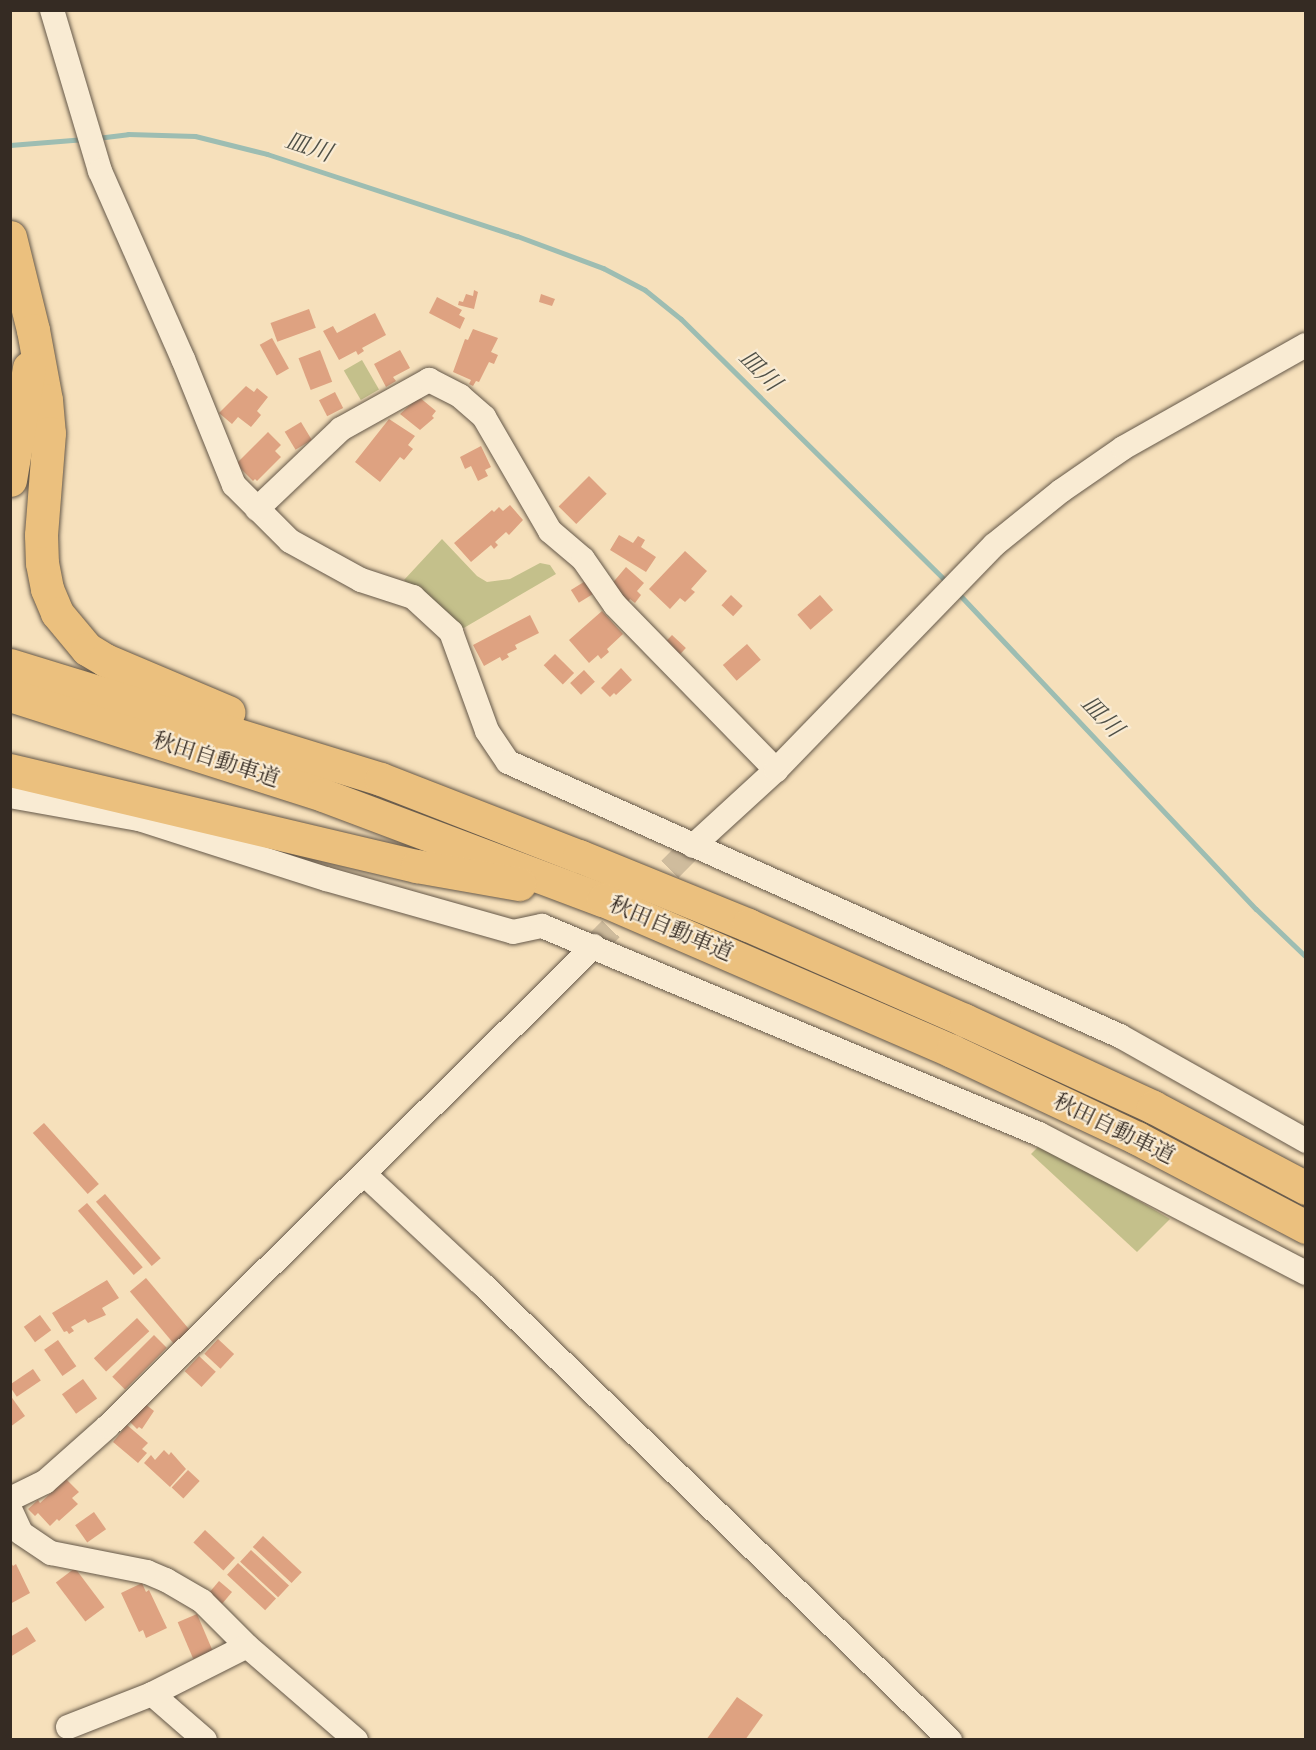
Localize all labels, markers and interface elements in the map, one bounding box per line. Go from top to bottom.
water label: 皿川 [281,127,335,169]
water label: 皿川 [732,344,786,398]
water label: 皿川 [1074,690,1128,744]
street label: 秋田自動車道 [149,727,283,793]
street label: 秋田自動車道 [605,891,737,967]
street label: 秋田自動車道 [1049,1088,1179,1170]

